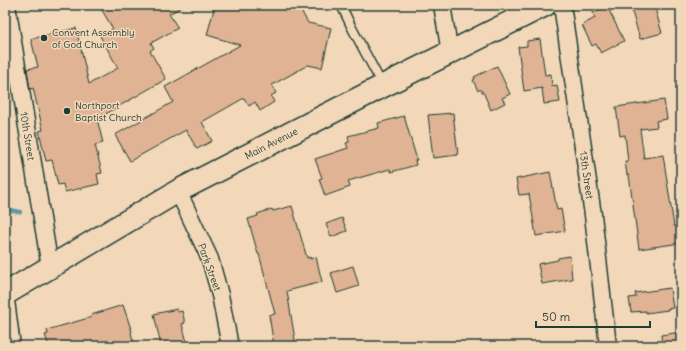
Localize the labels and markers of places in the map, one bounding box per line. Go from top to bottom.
place label: Convent Assembly of God Church [52,26,135,51]
marker: Convent Assembly of God Church [39,33,49,43]
place label: Northport Baptist Church [75,99,142,124]
marker: Northport Baptist Church [62,106,72,116]

